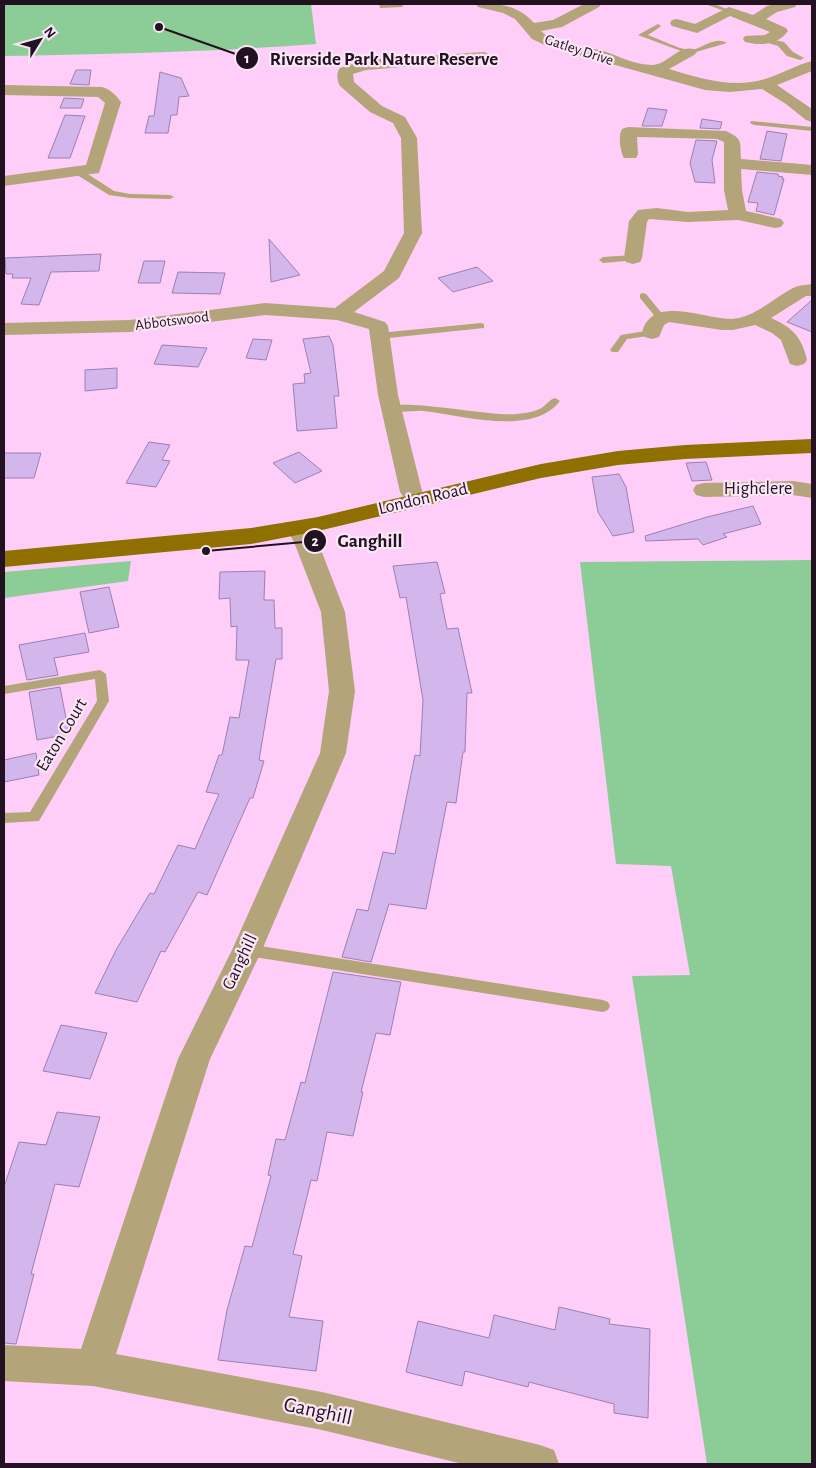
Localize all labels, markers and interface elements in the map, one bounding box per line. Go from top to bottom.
north arrow [15,15,65,65]
text: N [41,25,58,41]
street label: Gatley Drive [543,32,615,68]
callout: Riverside Park Nature Reserve [235,41,508,75]
text: Riverside Park Nature Reserve [270,50,498,69]
text: 1 [244,51,250,66]
street label: Abbotswood [134,309,210,333]
street label: London Road [377,480,469,518]
street label: Highclere [724,480,792,498]
callout: Ganghill [302,524,412,558]
text: Ganghill [338,532,402,551]
text: 2 [311,534,319,549]
street label: Eaton Court [33,695,91,775]
street label: Ganghill [219,931,261,993]
street label: Ganghill [282,1394,354,1428]

